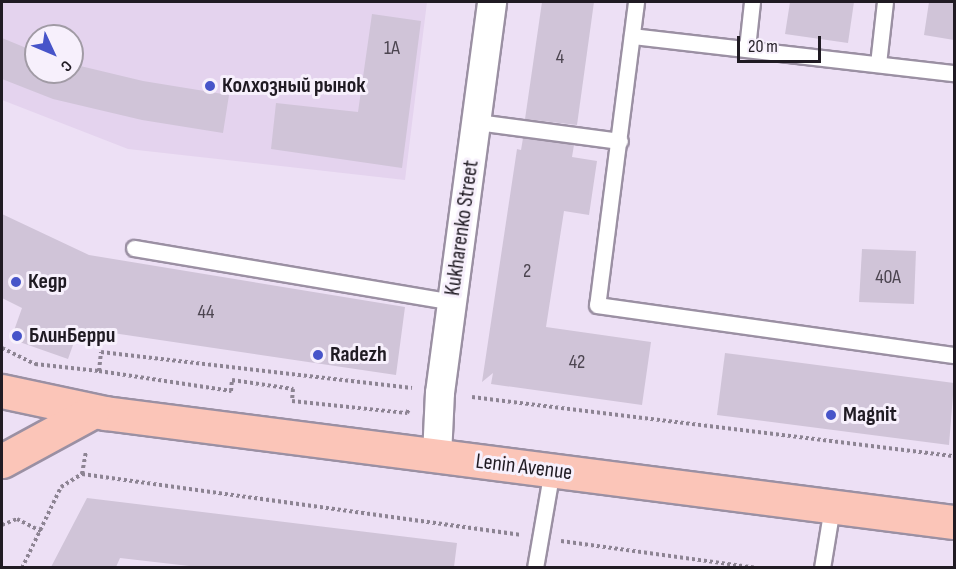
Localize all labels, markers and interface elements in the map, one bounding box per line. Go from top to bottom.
north arrow [24,24,84,84]
scale bar [740,24,824,62]
house number: 1А [384,36,400,60]
text: 20 m [748,36,778,57]
house number: 4 [556,45,564,69]
text: С [56,56,76,75]
place label: Колхозный рынок [222,73,366,99]
marker: Колхозный рынок [203,79,217,93]
street label: Kukharenko Street [439,159,485,297]
house number: 2 [523,259,531,283]
house number: 40А [875,265,901,289]
place label: Кедр [28,269,67,295]
marker: Кедр [9,275,23,289]
house number: 44 [198,300,214,324]
place label: БлинБерри [29,323,115,349]
marker: БлинБерри [10,329,24,343]
place label: Radezh [330,342,387,368]
marker: Radezh [311,348,325,362]
house number: 42 [569,350,585,374]
place label: Magnit [843,402,897,428]
marker: Magnit [824,408,838,422]
street label: Lenin Avenue [474,448,574,486]

